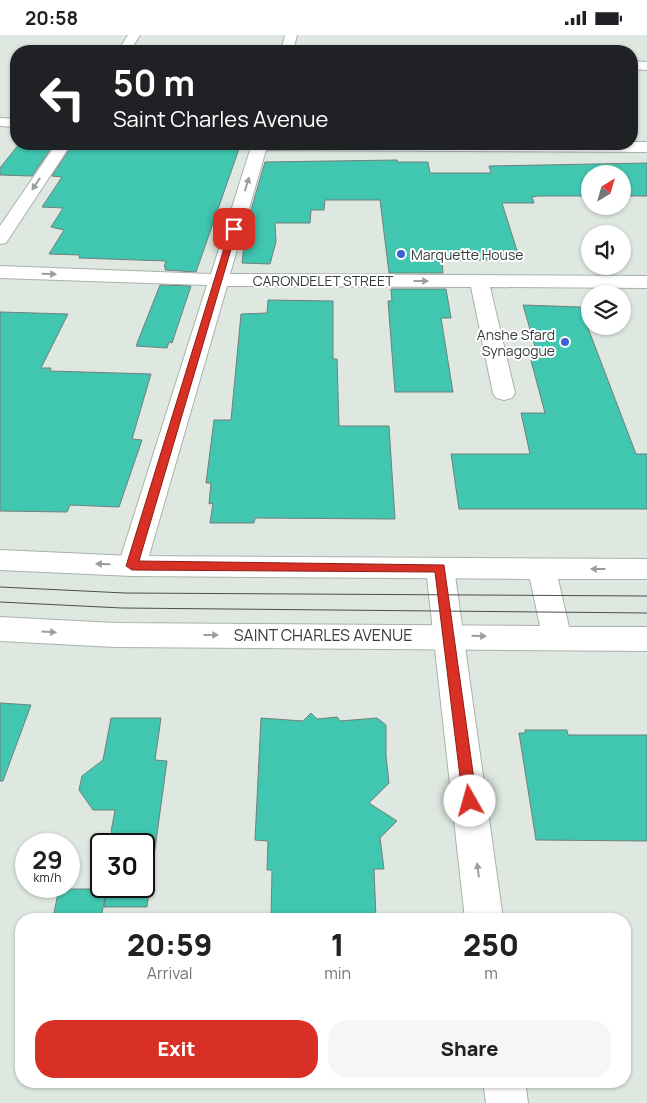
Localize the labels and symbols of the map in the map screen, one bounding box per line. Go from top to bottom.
north arrow [581,165,631,215]
one-way arrow [244,176,252,191]
one-way arrow [31,178,41,191]
pin [213,208,255,250]
place label: Marquette House [411,245,523,264]
marker: Marquette House [395,248,407,260]
one-way arrow [41,270,57,278]
street label: CARONDELET STREET [253,271,394,290]
one-way arrow [413,277,429,285]
place label: Anshe Sfard Synagogue [477,325,555,360]
marker: Anshe Sfard Synagogue [559,336,571,348]
one-way arrow [95,560,111,568]
one-way arrow [590,565,606,573]
street label: SAINT CHARLES AVENUE [234,624,412,646]
one-way arrow [41,628,57,636]
one-way arrow [203,631,219,639]
one-way arrow [471,632,487,640]
position arrow [443,774,495,826]
speed limit sign: 30 [90,833,155,898]
one-way arrow [474,862,482,878]

